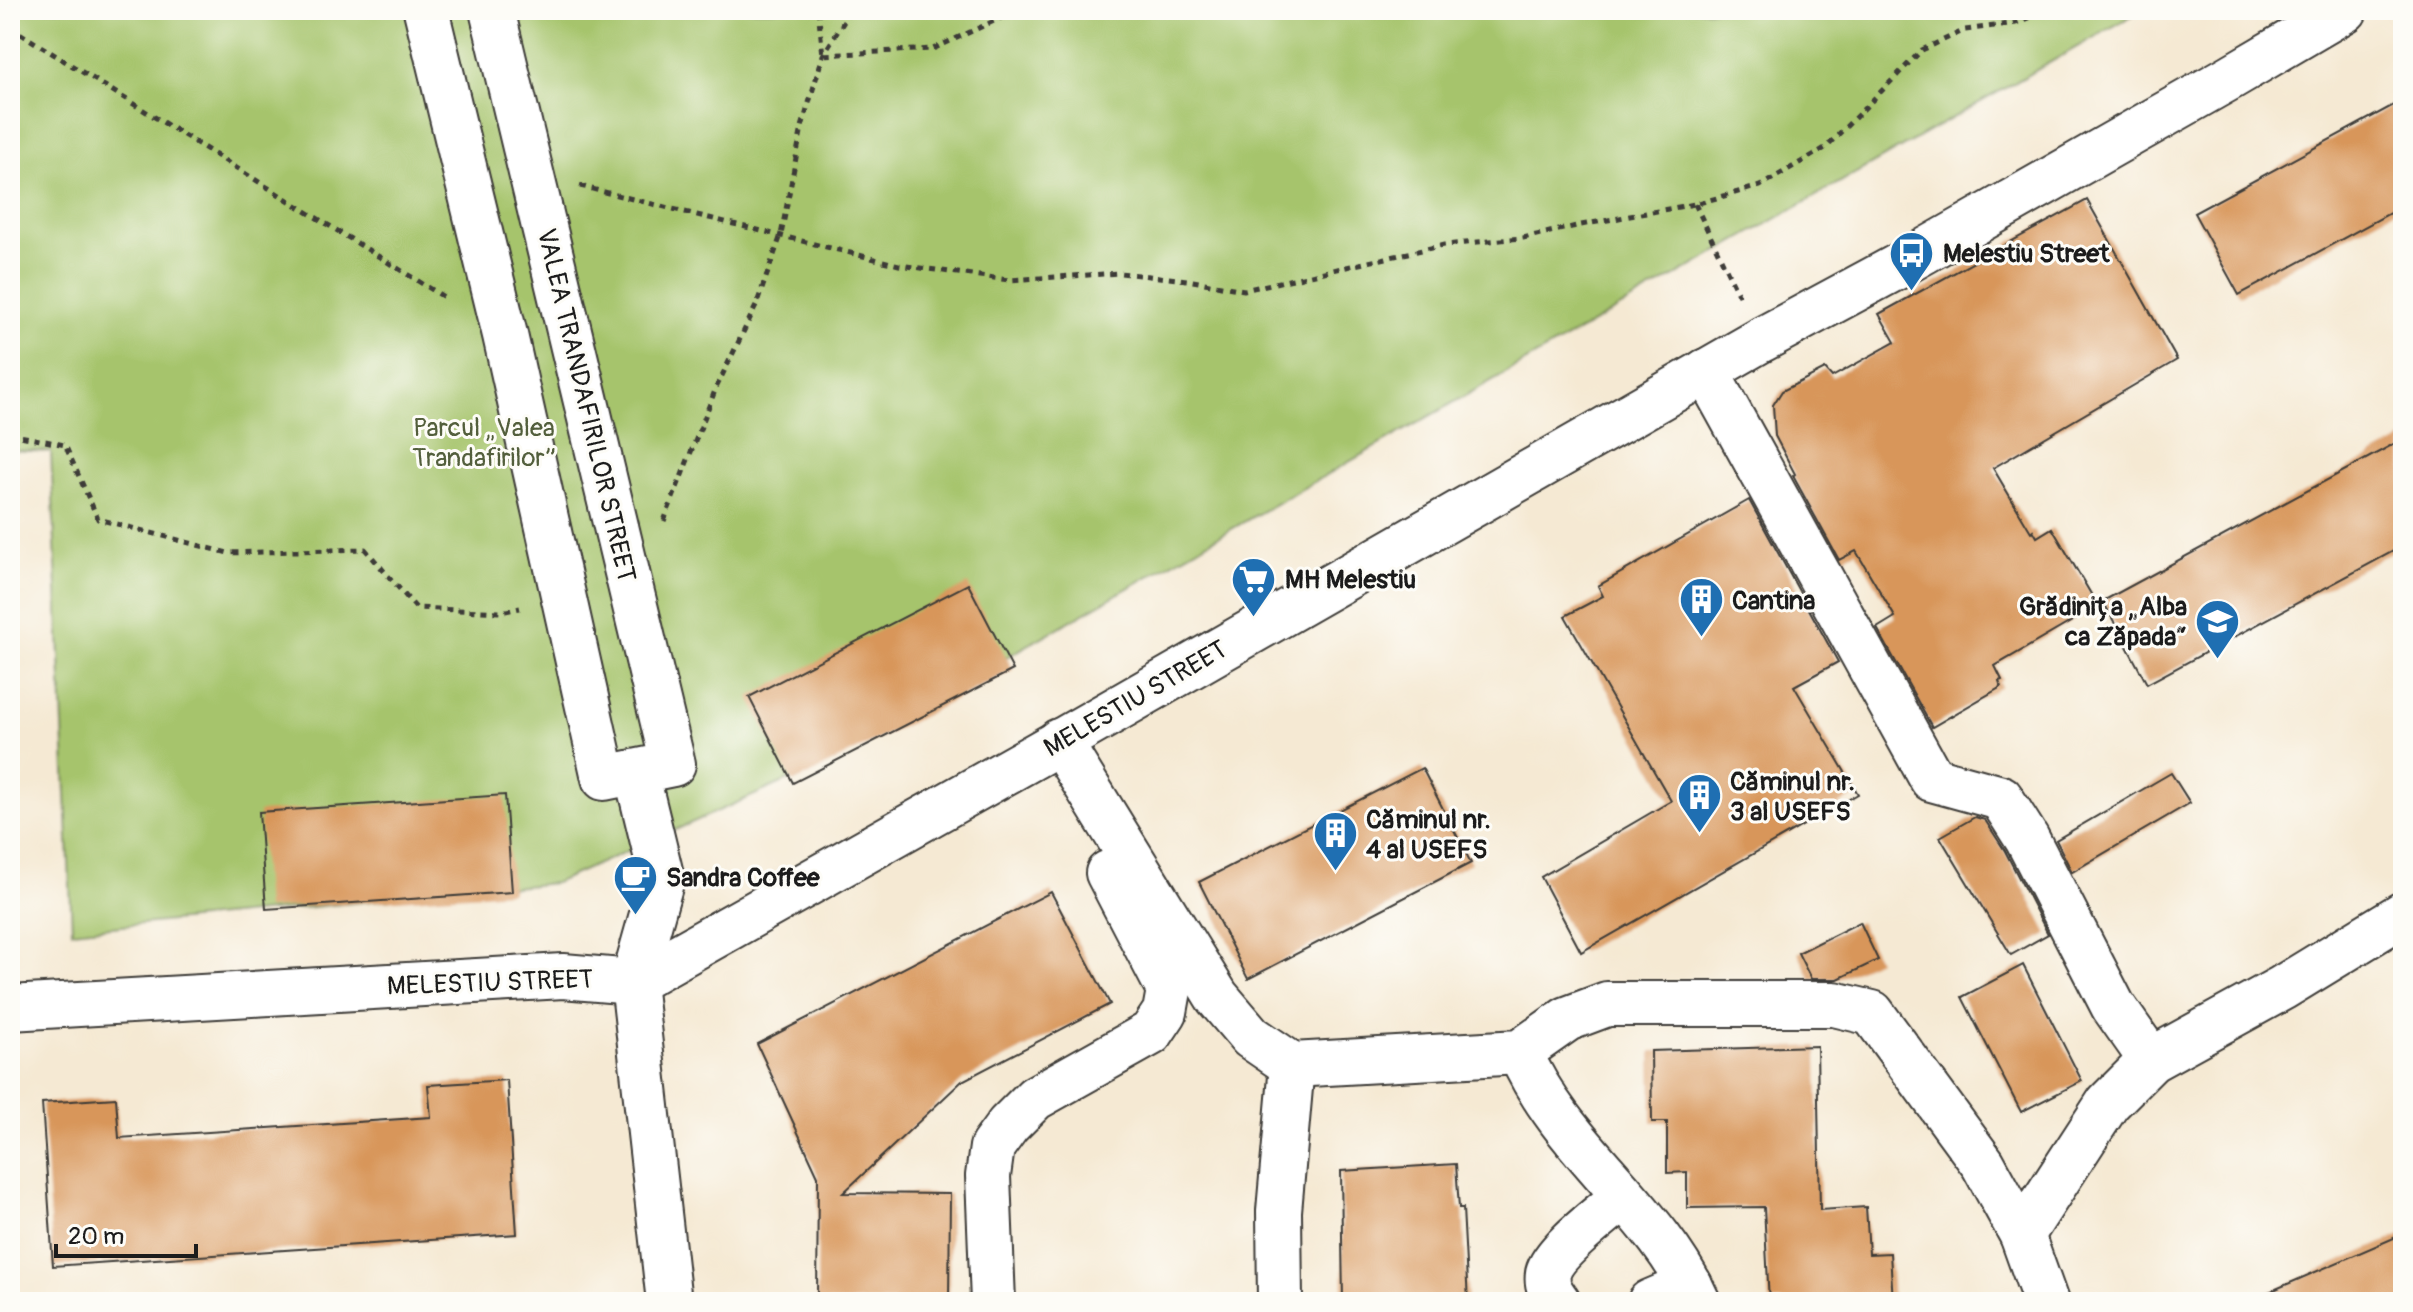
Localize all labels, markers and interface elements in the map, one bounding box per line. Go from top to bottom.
street label: VALEA TRANDAFIRILOR STREET [530,225,642,585]
bus stop icon: Melestiu Street [1888,229,1936,292]
place label: Melestiu Street [1943,238,2110,270]
park label: Parcul „Valea Trandafirilor” [412,412,556,474]
supermarket icon: MH Melestiu [1230,555,1278,618]
place label: MH Melestiu [1285,564,1416,596]
building icon: Cantina [1677,576,1725,639]
place label: Cantina [1732,585,1815,617]
place label: Grădinița „Alba ca Zăpada“ [2019,591,2187,653]
school or university icon: Grădinița „Alba ca Zăpada“ [2194,597,2242,660]
street label: MELESTIU STREET [1038,633,1233,764]
place label: Căminul nr. 3 al USEFS [1730,766,1855,828]
building icon: Căminul nr. 3 al USEFS [1675,772,1723,835]
place label: Căminul nr. 4 al USEFS [1366,804,1491,866]
building icon: Căminul nr. 4 al USEFS [1311,810,1359,873]
cafe icon: Sandra Coffee [611,853,659,916]
place label: Sandra Coffee [666,862,821,894]
street label: MELESTIU STREET [386,963,594,1003]
scale bar [56,1208,196,1258]
text: 20 m [68,1222,124,1251]

